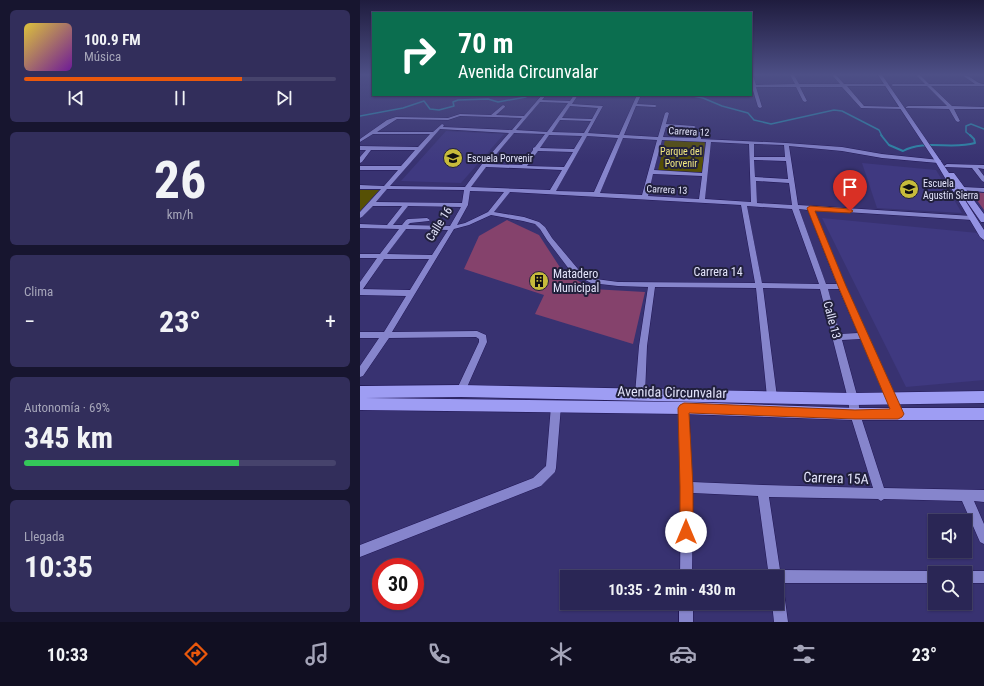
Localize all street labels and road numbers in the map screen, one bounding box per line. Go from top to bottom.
street label: Carrera 12 [668,125,710,138]
street label: Carrera 13 [646,183,688,196]
street label: Calle 16 [423,204,455,244]
street label: Carrera 14 [693,265,743,279]
street label: Calle 13 [820,300,844,340]
street label: Avenida Circunvalar [617,383,727,401]
street label: Carrera 15A [803,469,869,487]

